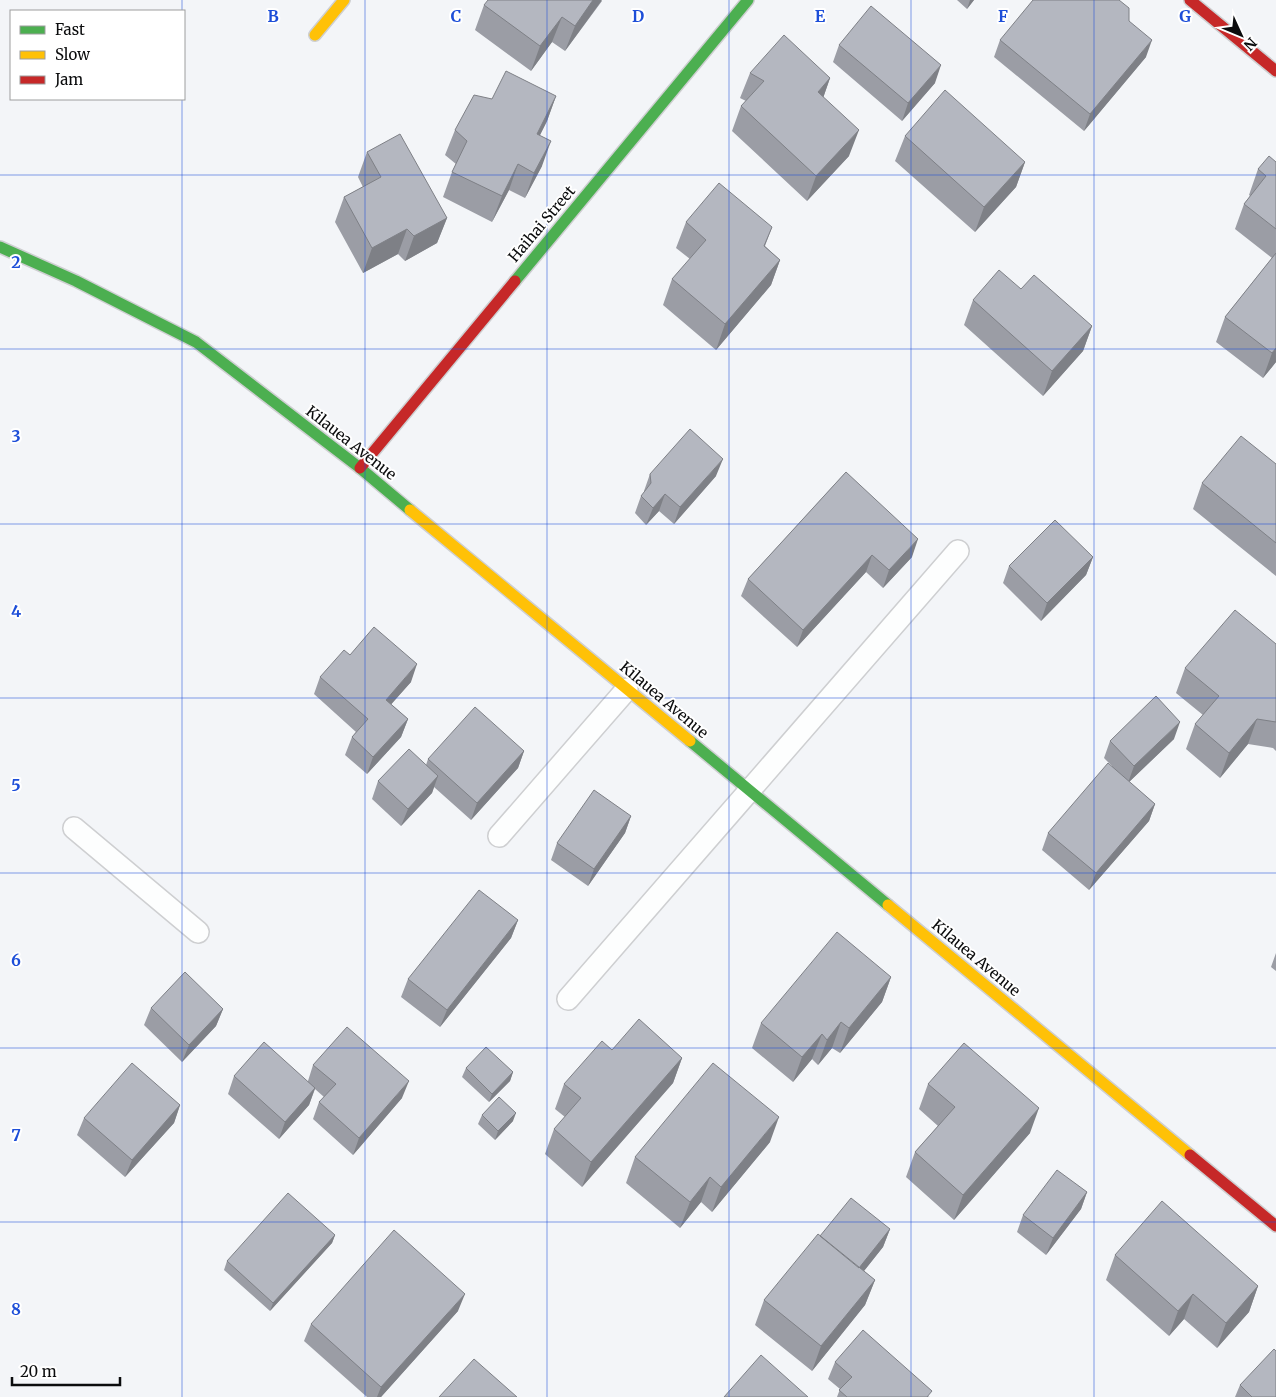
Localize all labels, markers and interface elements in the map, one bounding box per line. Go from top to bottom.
text: B [267,6,279,26]
text: C [451,6,461,26]
text: D [632,6,644,26]
text: E [815,6,826,26]
text: F [998,6,1008,26]
text: G [1179,6,1191,26]
legend [10,10,185,100]
north arrow [1216,10,1266,60]
text: Fast [55,20,85,39]
text: N [1240,34,1261,54]
text: Slow [55,45,90,64]
text: Jam [54,70,83,89]
street label: Haihai Street [504,181,579,266]
text: 2 [11,252,21,272]
street label: Kilauea Avenue [302,401,400,484]
text: 3 [11,426,21,446]
text: 4 [11,601,21,621]
street label: Kilauea Avenue [616,657,713,742]
text: 5 [11,775,21,795]
street label: Kilauea Avenue [928,915,1025,1000]
text: 6 [11,950,21,970]
text: 7 [11,1125,21,1145]
text: 8 [11,1299,21,1319]
scale bar [12,1354,120,1386]
text: 20 m [20,1362,57,1381]

